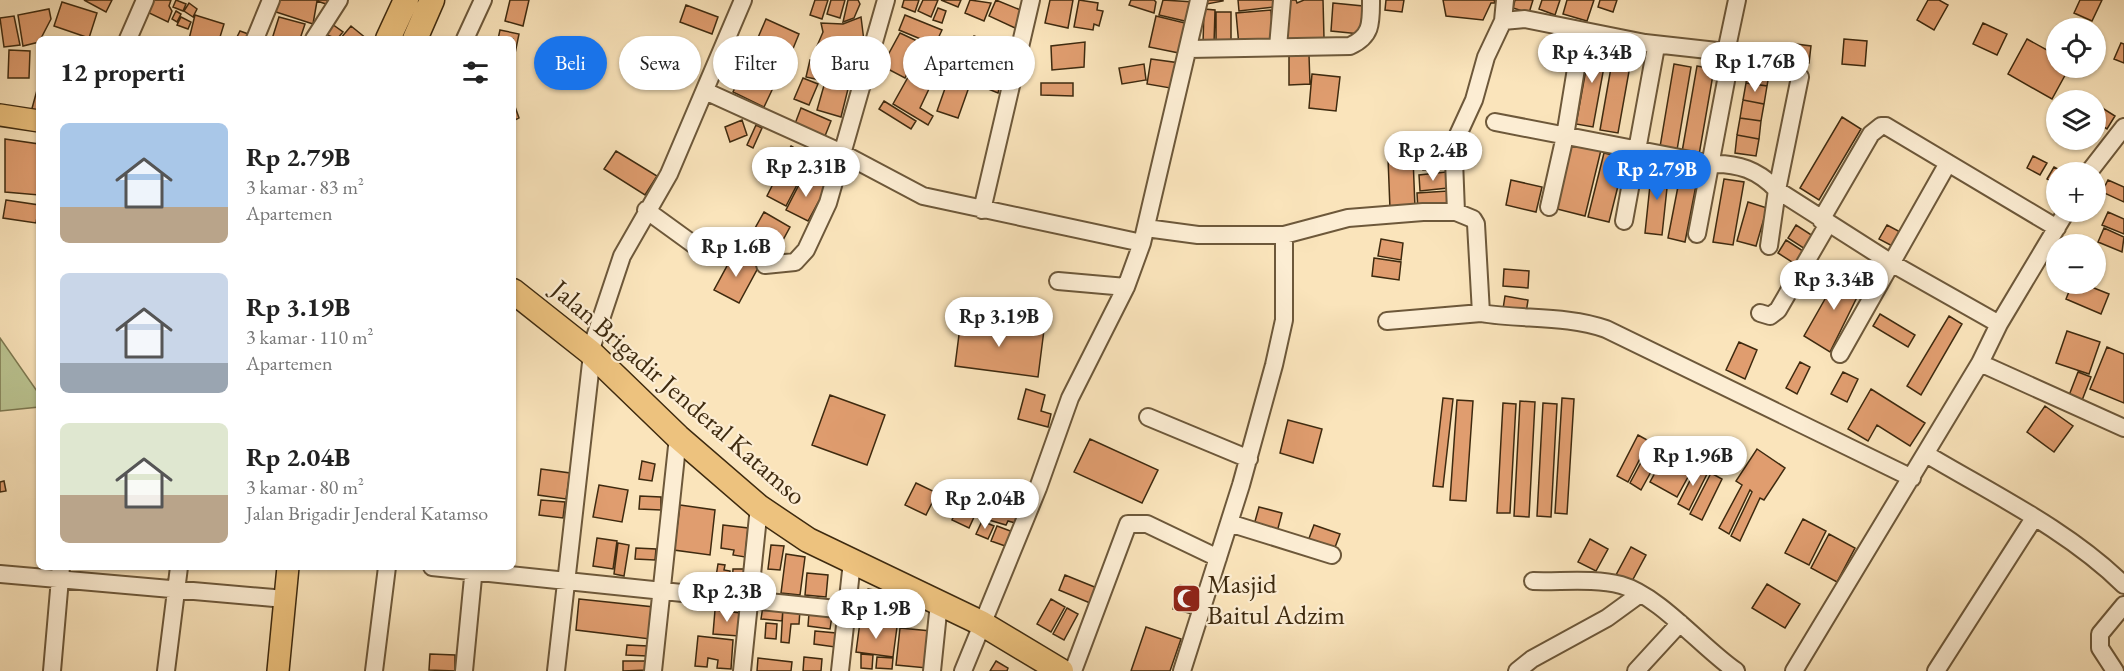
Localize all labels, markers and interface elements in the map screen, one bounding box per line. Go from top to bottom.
map controls [2046,18,2106,294]
button: locate [2046,18,2106,78]
pin: Rp 4.34B [1530,33,1654,84]
chip: Beli [534,36,607,90]
chip: Sewa [619,36,701,90]
chip: Filter [713,36,798,90]
chip: Baru [810,36,891,90]
chip: Apartemen [903,36,1035,90]
text: Rp 4.34B [1552,39,1632,65]
pin: Rp 1.76B [1693,42,1817,93]
text: Rp 1.76B [1715,48,1795,74]
text: 12 properti [60,55,185,89]
icon: filters [459,56,492,89]
button: layers [2046,90,2106,150]
pin: Rp 2.4B [1378,131,1488,182]
text: Rp 2.4B [1398,137,1468,163]
text: Rp 2.79B [246,140,350,174]
icon: home [108,147,180,219]
pin: Rp 2.31B [744,147,868,198]
pin: Rp 2.79B [1595,150,1719,201]
text: Rp 2.31B [766,153,846,179]
text: Rp 2.79B [1617,156,1697,182]
button: + [2046,162,2106,222]
text: 3 kamar · 83 m² [246,174,364,200]
text: Apartemen [246,200,332,226]
pin: Rp 1.6B [681,227,791,278]
text: Rp 1.6B [701,233,771,259]
button: − [2046,234,2106,294]
pin: Rp 3.34B [1772,260,1896,311]
text: Rp 3.34B [1794,266,1874,292]
street label: Jalan Brigadir Jenderal Katamso [543,270,814,512]
text: Rp 3.19B [246,290,350,324]
icon: home [108,297,180,369]
pin: Rp 3.19B [937,297,1061,348]
text: Rp 3.19B [959,303,1039,329]
text: 3 kamar · 110 m² [246,324,374,350]
text: Apartemen [246,350,332,376]
pin: Rp 1.96B [1631,436,1755,487]
text: Rp 2.04B [246,440,350,474]
text: Rp 1.96B [1653,442,1733,468]
icon: home [108,447,180,519]
text: 3 kamar · 80 m² [246,474,364,500]
pin: Rp 2.04B [923,479,1047,530]
text: Rp 2.04B [945,485,1025,511]
text: Jalan Brigadir Jenderal Katamso [246,500,488,526]
place label: Masjid Baitul Adzim [1207,566,1345,632]
pin: Rp 2.3B [672,572,782,623]
text: Rp 2.3B [692,578,762,604]
mosque icon: Masjid Baitul Adzim [1170,583,1202,615]
pin: Rp 1.9B [821,589,931,640]
text: Rp 1.9B [841,595,911,621]

